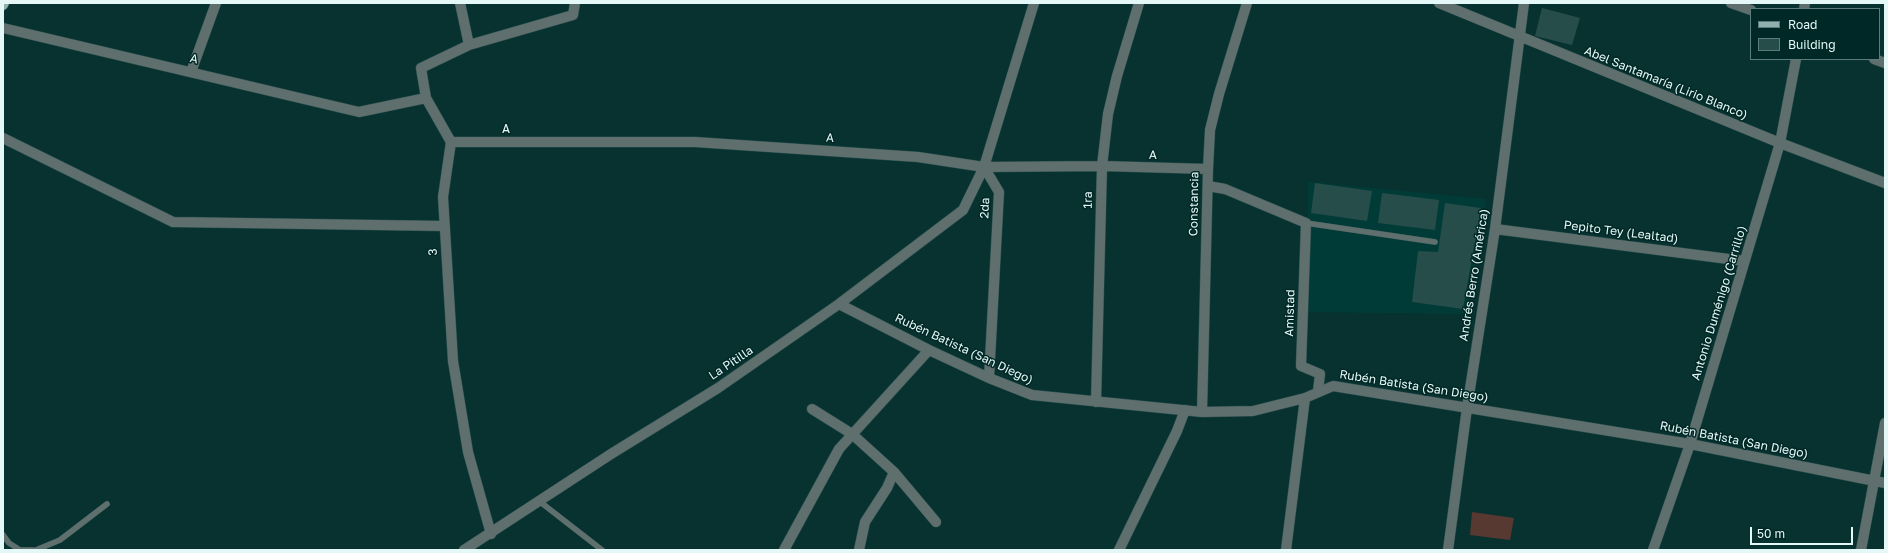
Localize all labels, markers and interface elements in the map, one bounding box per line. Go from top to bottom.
legend [1750,8,1880,60]
text: Road [1788,17,1817,32]
text: Building [1788,37,1836,52]
street label: Abel Santamaría (Lirio Blanco) [1582,44,1750,122]
street label: A [188,51,200,67]
street label: A [502,122,510,136]
street label: A [825,131,835,145]
street label: A [1149,148,1157,162]
street label: Constancia [1186,172,1202,236]
street label: 1ra [1081,191,1095,209]
street label: 2da [977,197,993,219]
street label: Andrés Berro (América) [1456,208,1492,342]
street label: Pepito Tey (Lealtad) [1563,218,1679,246]
street label: Antonio Duménigo (Carrillo) [1689,224,1749,382]
street label: 3 [426,248,440,256]
street label: Amistad [1282,289,1298,337]
street label: Rubén Batista (San Diego) [893,311,1035,387]
street label: La Pitilla [706,343,756,383]
street label: Rubén Batista (San Diego) [1338,367,1490,405]
street label: Rubén Batista (San Diego) [1659,419,1809,461]
scale bar [1752,519,1855,545]
text: 50 m [1757,526,1785,541]

